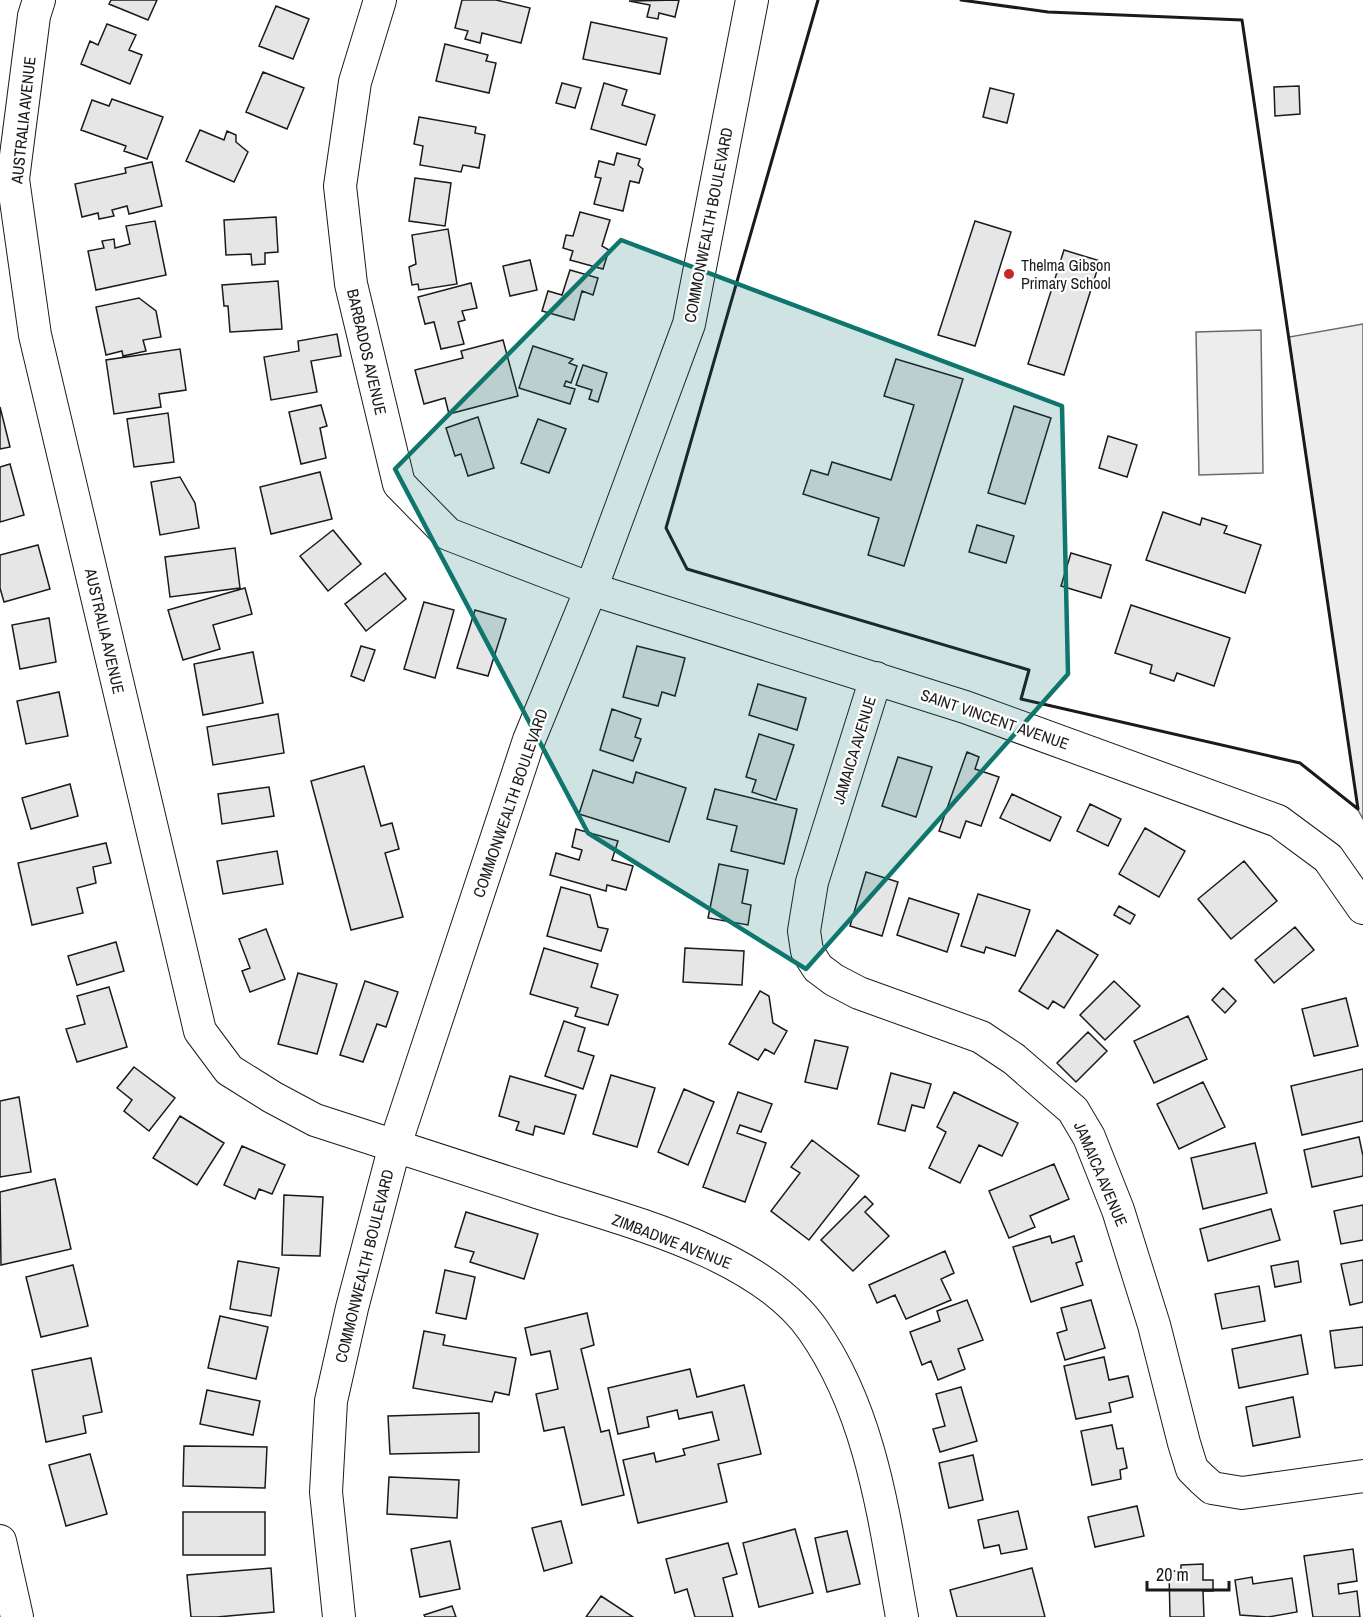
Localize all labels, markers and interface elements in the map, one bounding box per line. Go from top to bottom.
street label: AUSTRALIA AVENUE [5,55,41,186]
street label: COMMONWEALTH BOULEVARD [678,125,738,325]
place label: Thelma Gibson Primary School [1021,254,1111,294]
marker: Thelma Gibson Primary School [1002,267,1016,281]
street label: BARBADOS AVENUE [342,287,392,417]
street label: AUSTRALIA AVENUE [80,565,130,696]
street label: SAINT VINCENT AVENUE [918,683,1072,755]
street label: JAMAICA AVENUE [827,693,881,807]
street label: COMMONWEALTH BOULEVARD [467,706,553,900]
street label: JAMAICA AVENUE [1069,1118,1133,1230]
street label: COMMONWEALTH BOULEVARD [329,1167,399,1365]
street label: ZIMBADWE AVENUE [609,1208,735,1274]
scale bar [1147,1554,1230,1592]
text: 20 m [1156,1562,1189,1587]

